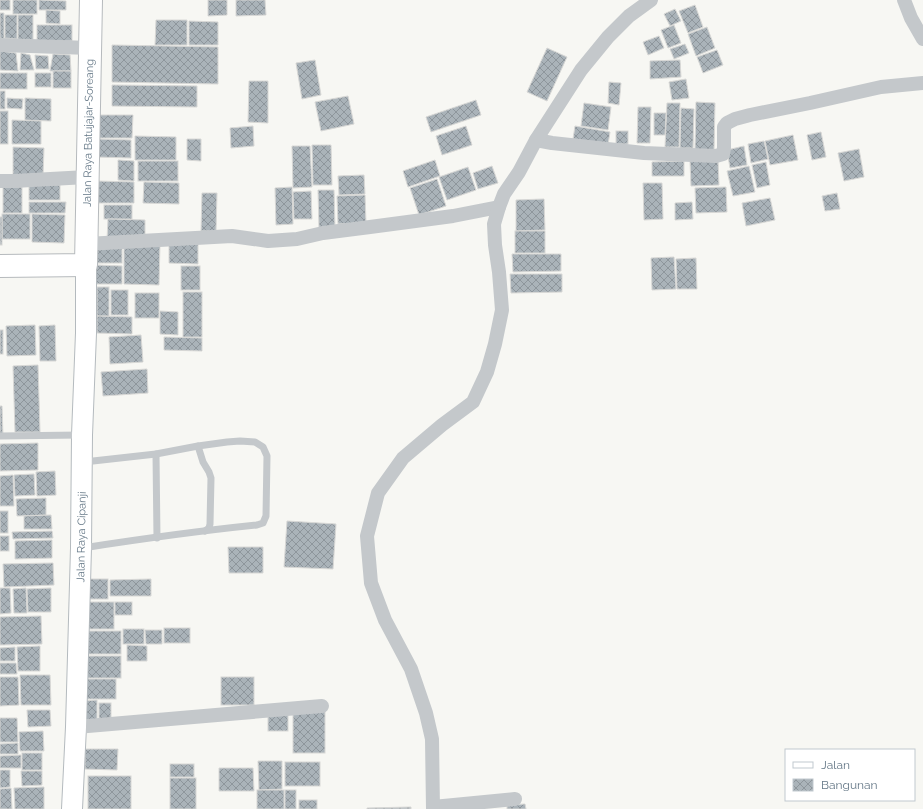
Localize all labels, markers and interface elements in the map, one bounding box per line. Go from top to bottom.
street label: Jalan Raya Batujajar-Soreang [81,59,96,207]
street label: Jalan Raya Cipanji [74,491,89,583]
legend [785,749,915,801]
text: Jalan [821,758,850,772]
text: Bangunan [821,778,878,792]

